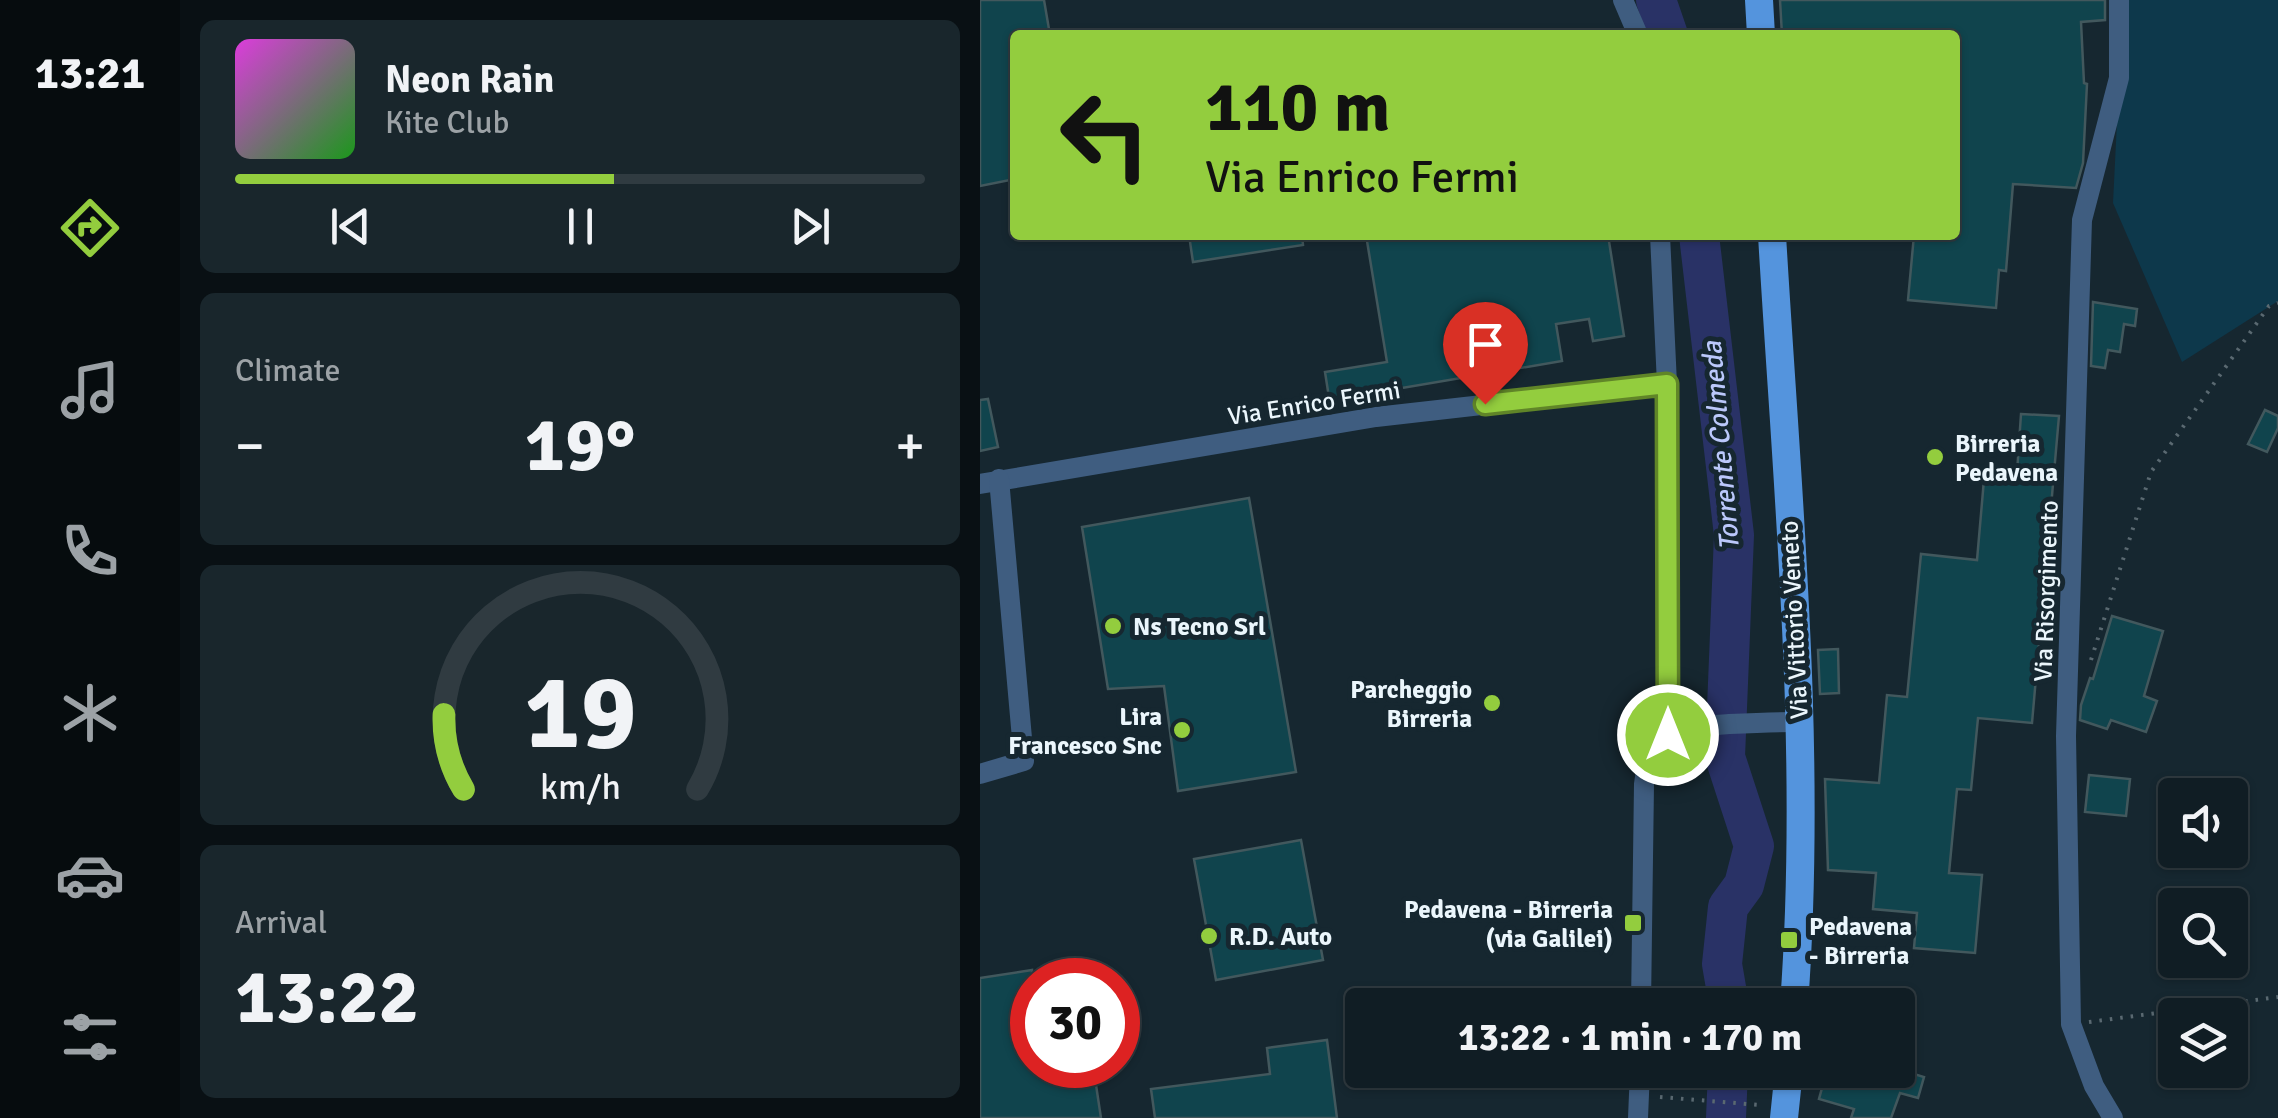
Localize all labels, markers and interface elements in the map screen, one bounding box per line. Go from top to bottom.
text: 13:21 [35,46,145,101]
text: Neon Rain [385,56,554,103]
text: 110 m [1205,64,1390,150]
icon: left [1040,70,1170,200]
text: Kite Club [385,103,509,142]
text: Via Enrico Fermi [1205,150,1519,205]
icon: directions [55,193,125,263]
icon: previous [323,199,378,254]
icon: pause [553,199,608,254]
icon: next [783,199,838,254]
pin [1443,302,1528,405]
icon: arrive [1458,317,1513,372]
water label: Torrente Colmeda [1695,339,1747,552]
text: Climate [235,351,341,390]
icon: music [55,355,125,425]
street label: Via Enrico Fermi [1225,374,1403,432]
text: 19° [525,399,636,492]
text: − [235,412,265,480]
text: + [895,412,925,480]
place label: Birreria Pedavena [1955,428,2058,488]
marker: Birreria Pedavena [1924,446,1946,468]
street label: Via Risorgimento [2027,500,2065,682]
icon: phone [55,516,125,586]
street label: Via Vittorio Veneto [1773,520,1815,720]
place label: Ns Tecno Srl [1133,611,1266,642]
marker: Ns Tecno Srl [1102,615,1124,637]
text: 19 [524,649,636,777]
place label: Parcheggio Birreria [1350,674,1472,734]
icon: climate [55,678,125,748]
position arrow [1616,683,1720,787]
marker: Parcheggio Birreria [1481,692,1503,714]
place label: Lira Francesco Snc [1008,701,1162,761]
marker: Lira Francesco Snc [1171,719,1193,741]
text: km/h [540,765,620,809]
map controls [2158,778,2248,1088]
button: sound [2158,778,2248,868]
icon: car [55,840,125,910]
button: search [2158,888,2248,978]
place label: Pedavena - Birreria (via Galilei) [1404,894,1613,954]
text: Arrival [235,903,327,942]
place label: Pedavena - Birreria [1809,911,1912,971]
marker: Pedavena - Birreria (via Galilei) [1622,912,1644,934]
place label: R.D. Auto [1229,921,1332,952]
marker: R.D. Auto [1198,925,1220,947]
marker: Pedavena - Birreria [1778,929,1800,951]
text: 13:22 [235,951,419,1044]
speed limit sign: 30 [1010,958,1140,1088]
button: layers [2158,998,2248,1088]
icon: filters [55,1002,125,1072]
text: 13:22 · 1 min · 170 m [1458,1014,1802,1061]

